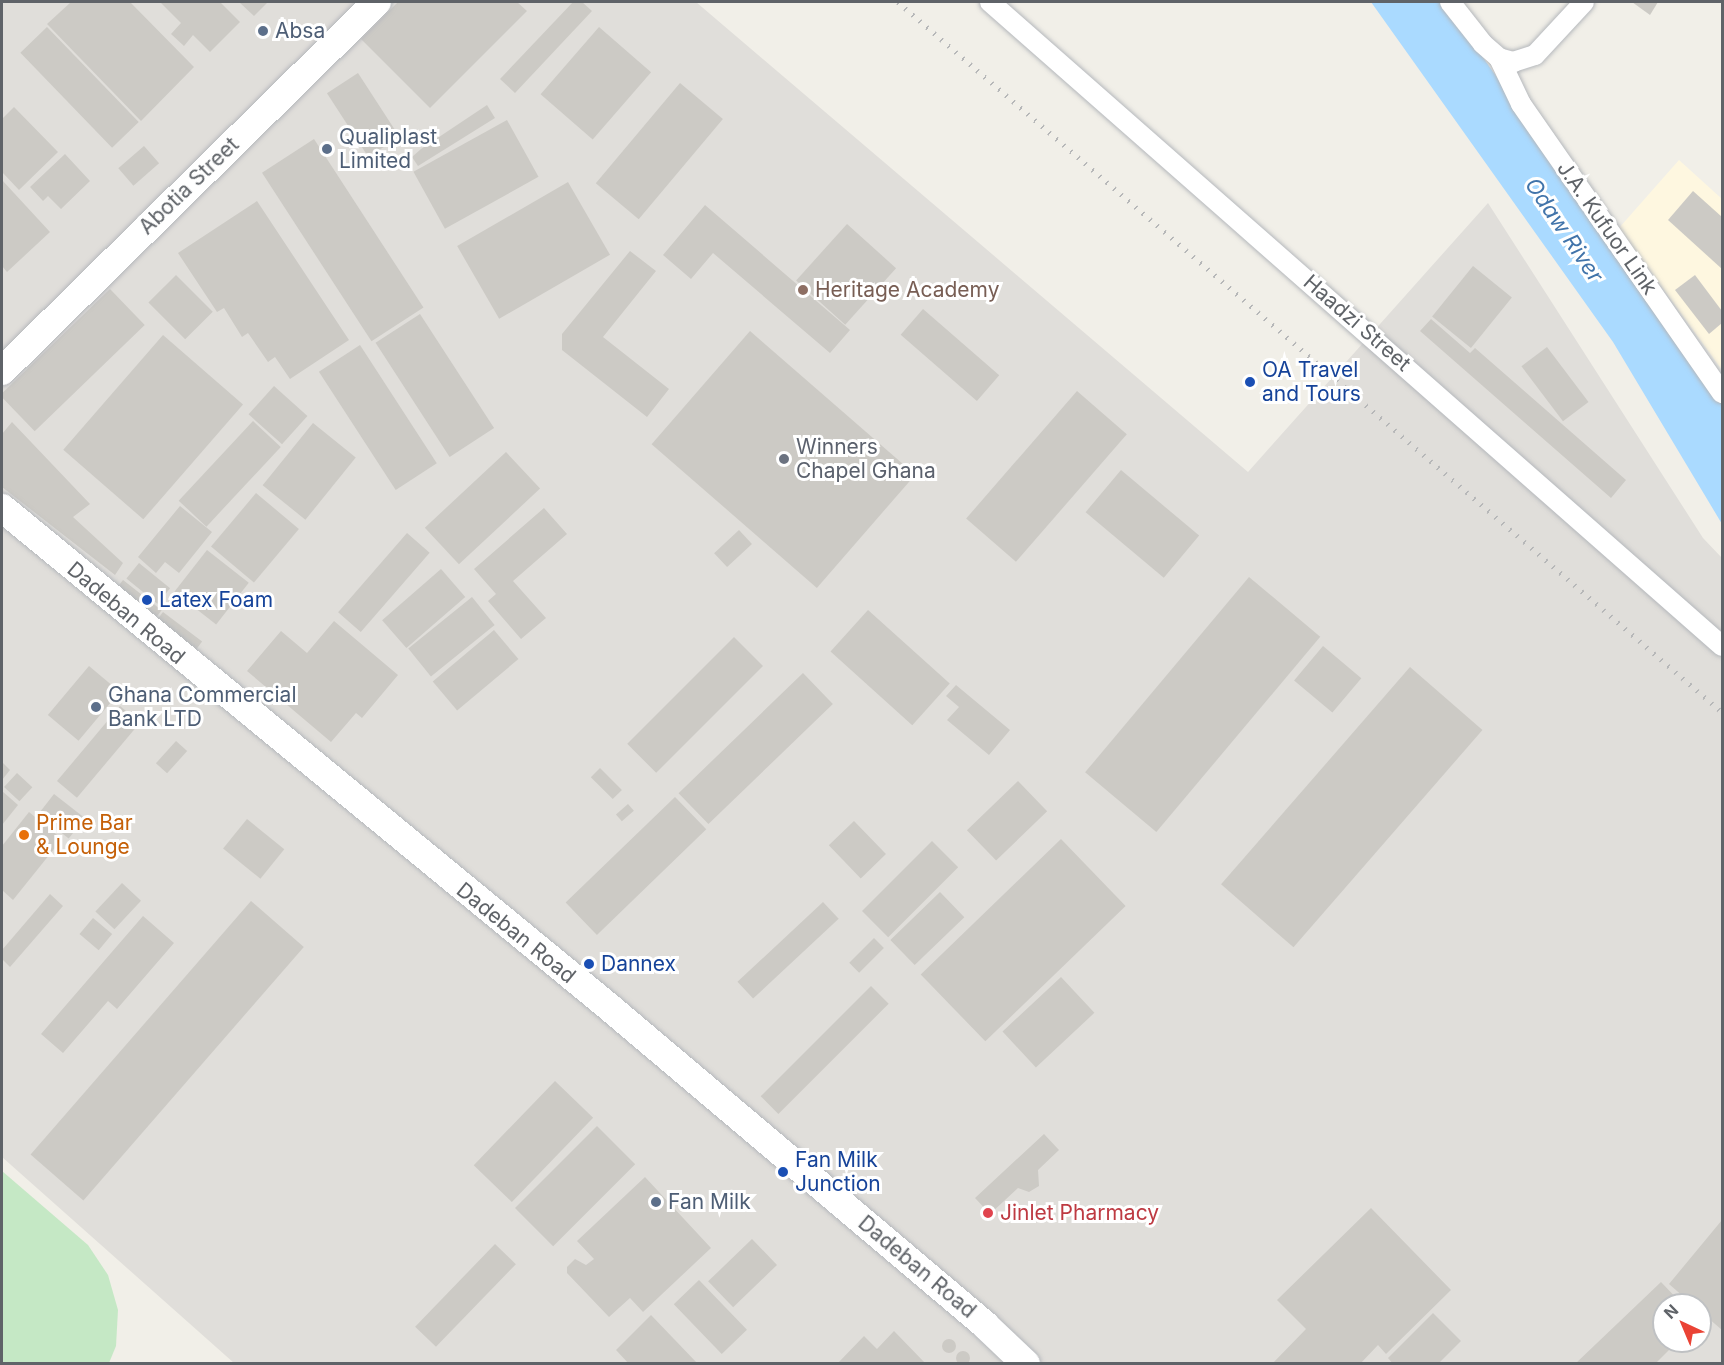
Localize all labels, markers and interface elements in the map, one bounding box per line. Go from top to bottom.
place label: Absa [275,18,325,44]
marker: Absa [256,24,270,38]
place label: Qualiplast Limited [339,124,437,174]
street label: Abotia Street [134,132,244,240]
marker: Qualiplast Limited [320,142,334,156]
street label: J.A. Kufuor Link [1552,156,1662,300]
water label: Odaw River [1519,173,1609,287]
street label: Haadzi Street [1298,270,1416,376]
place label: Heritage Academy [815,277,999,303]
marker: Heritage Academy [796,283,810,297]
place label: OA Travel and Tours [1262,357,1361,407]
marker: OA Travel and Tours [1243,375,1257,389]
place label: Winners Chapel Ghana [796,434,936,484]
marker: Winners Chapel Ghana [777,452,791,466]
street label: Dadeban Road [62,556,190,670]
place label: Latex Foam [159,587,273,613]
marker: Latex Foam [140,593,154,607]
place label: Ghana Commercial Bank LTD [108,682,296,732]
marker: Ghana Commercial Bank LTD [89,700,103,714]
place label: Prime Bar & Lounge [36,810,133,860]
marker: Prime Bar & Lounge [17,828,31,842]
street label: Dadeban Road [451,877,581,989]
place label: Dannex [601,951,676,977]
marker: Dannex [582,957,596,971]
place label: Fan Milk Junction [795,1147,881,1197]
marker: Fan Milk Junction [776,1165,790,1179]
place label: Fan Milk [668,1189,751,1215]
marker: Fan Milk [649,1195,663,1209]
place label: Jinlet Pharmacy [1000,1200,1159,1226]
marker: Jinlet Pharmacy [981,1206,995,1220]
street label: Dadeban Road [853,1210,981,1324]
north arrow [1652,1293,1712,1353]
text: N [1660,1300,1682,1323]

